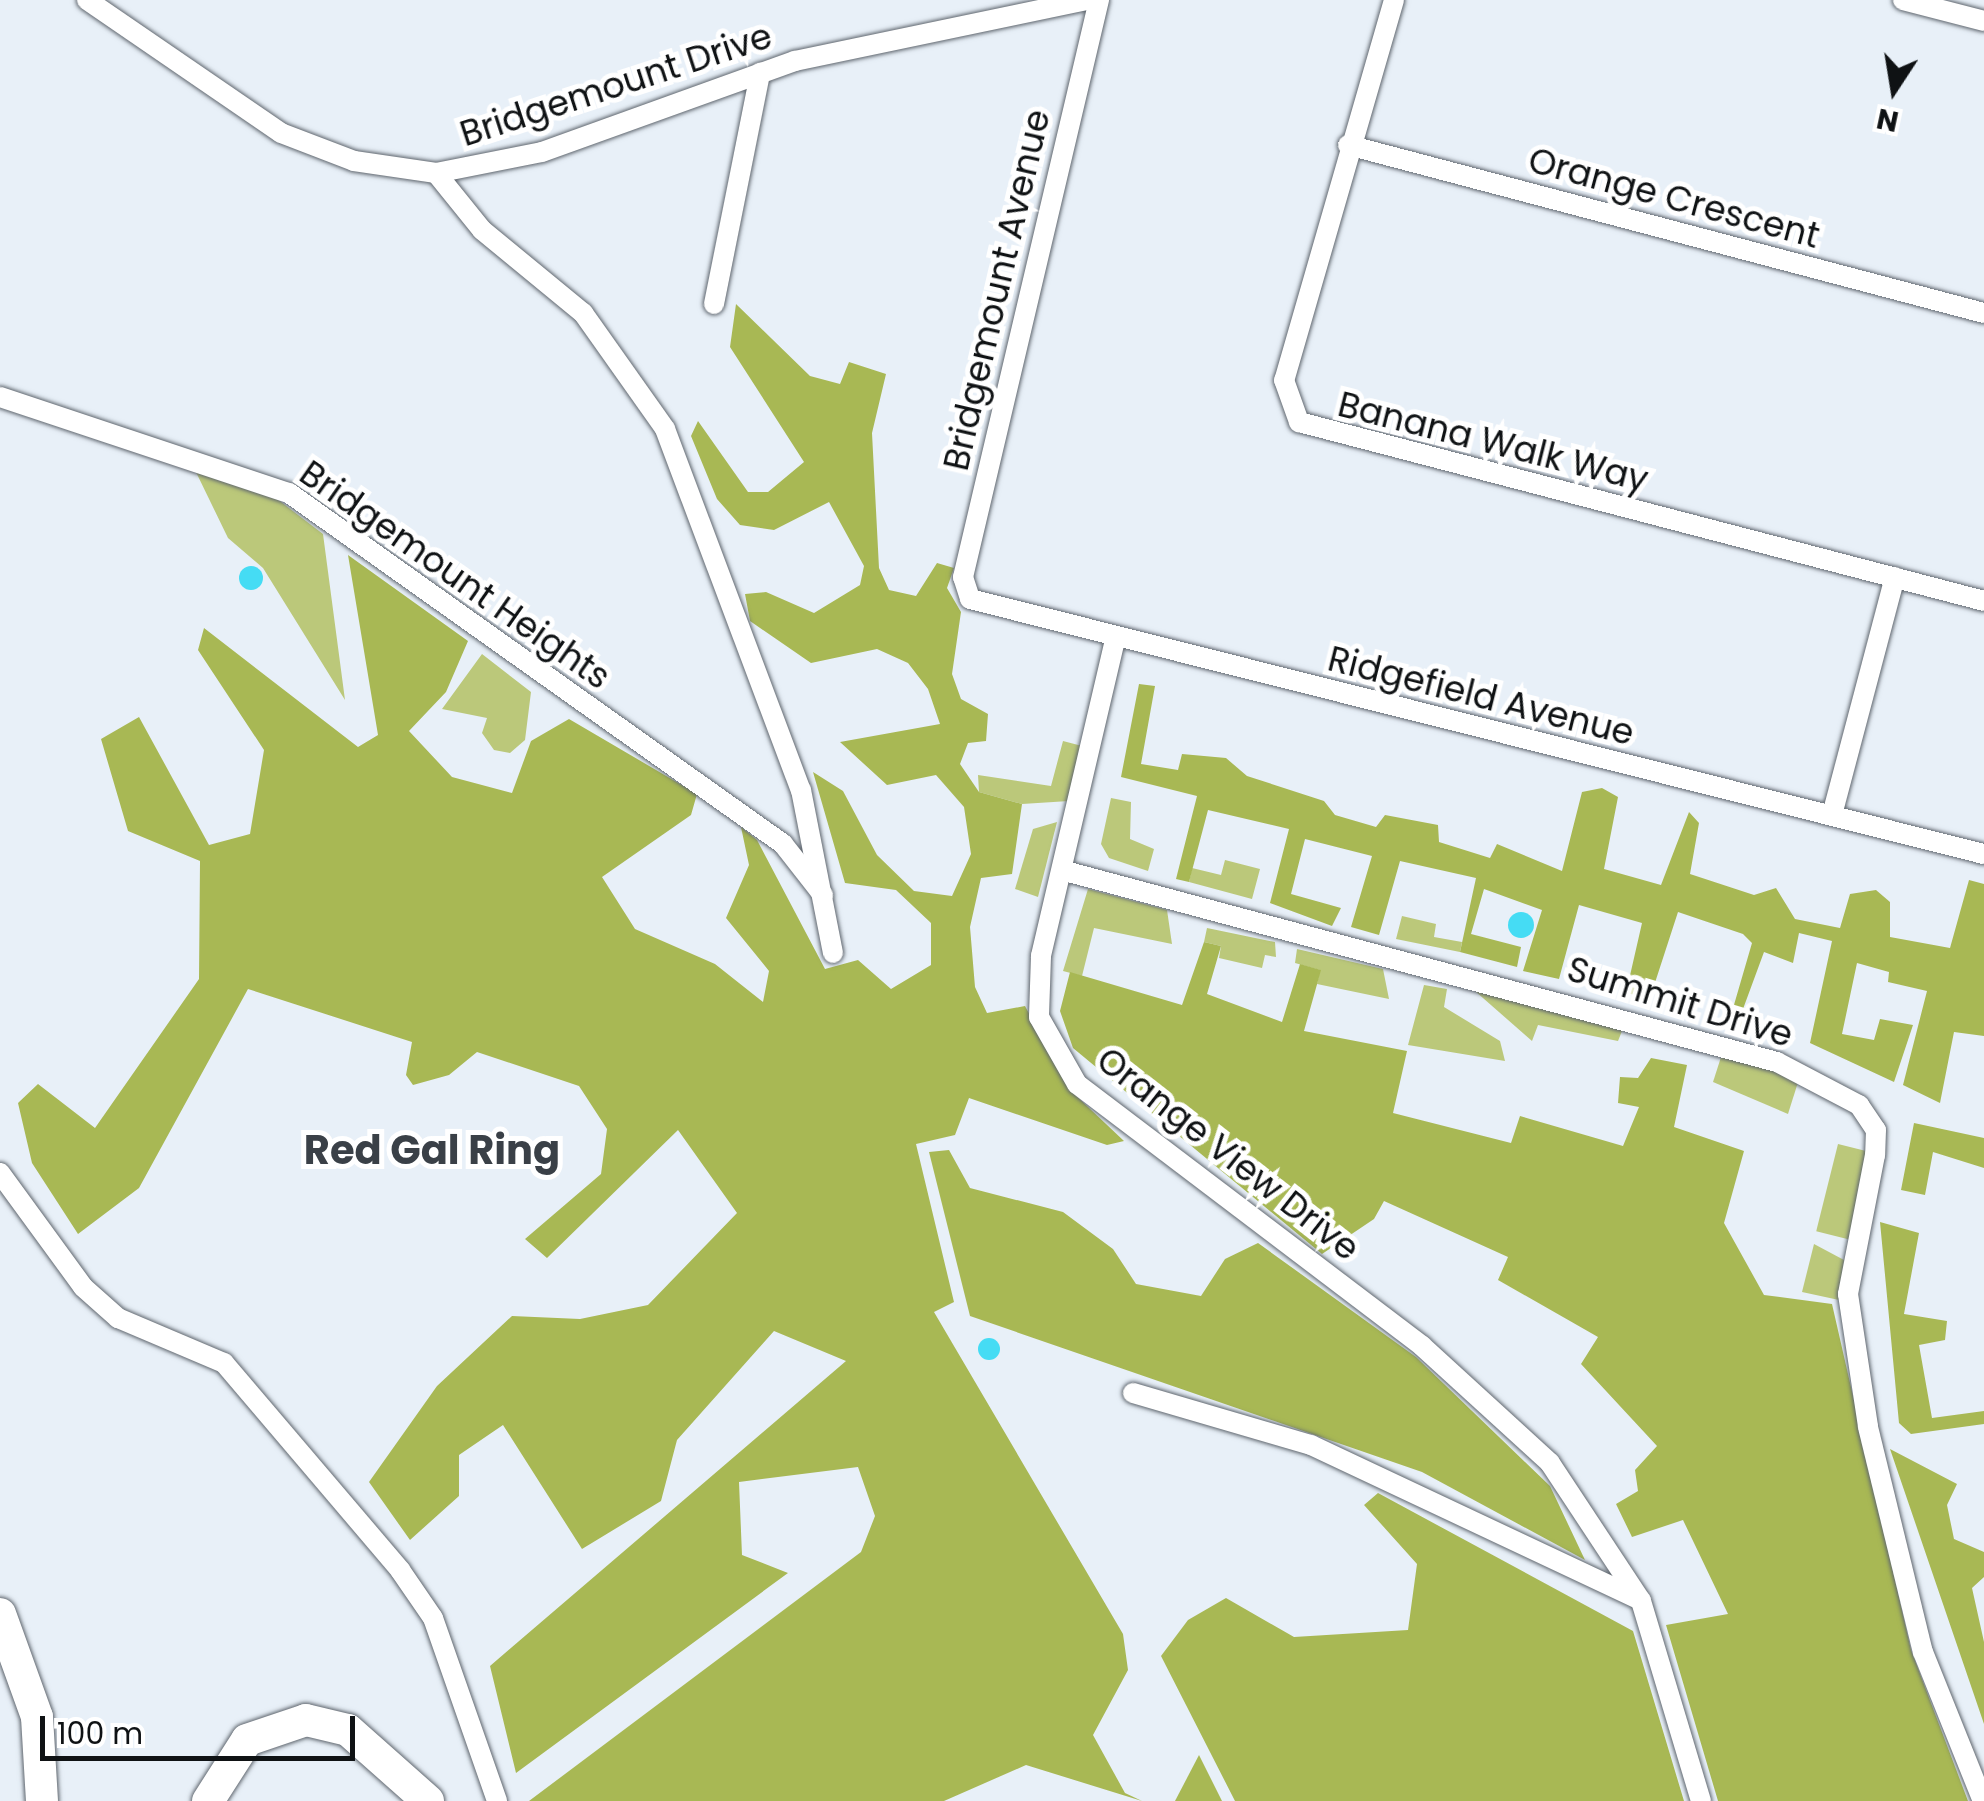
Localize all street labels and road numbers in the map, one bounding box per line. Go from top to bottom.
street label: Bridgemount Drive [455,15,777,155]
street label: Bridgemount Avenue [935,106,1059,474]
street label: Orange Crescent [1524,139,1824,257]
street label: Banana Walk Way [1334,383,1652,501]
street label: Bridgemount Heights [292,452,618,698]
street label: Ridgefield Avenue [1324,638,1638,754]
street label: Summit Drive [1562,948,1798,1056]
street label: Orange View Drive [1089,1039,1367,1269]

